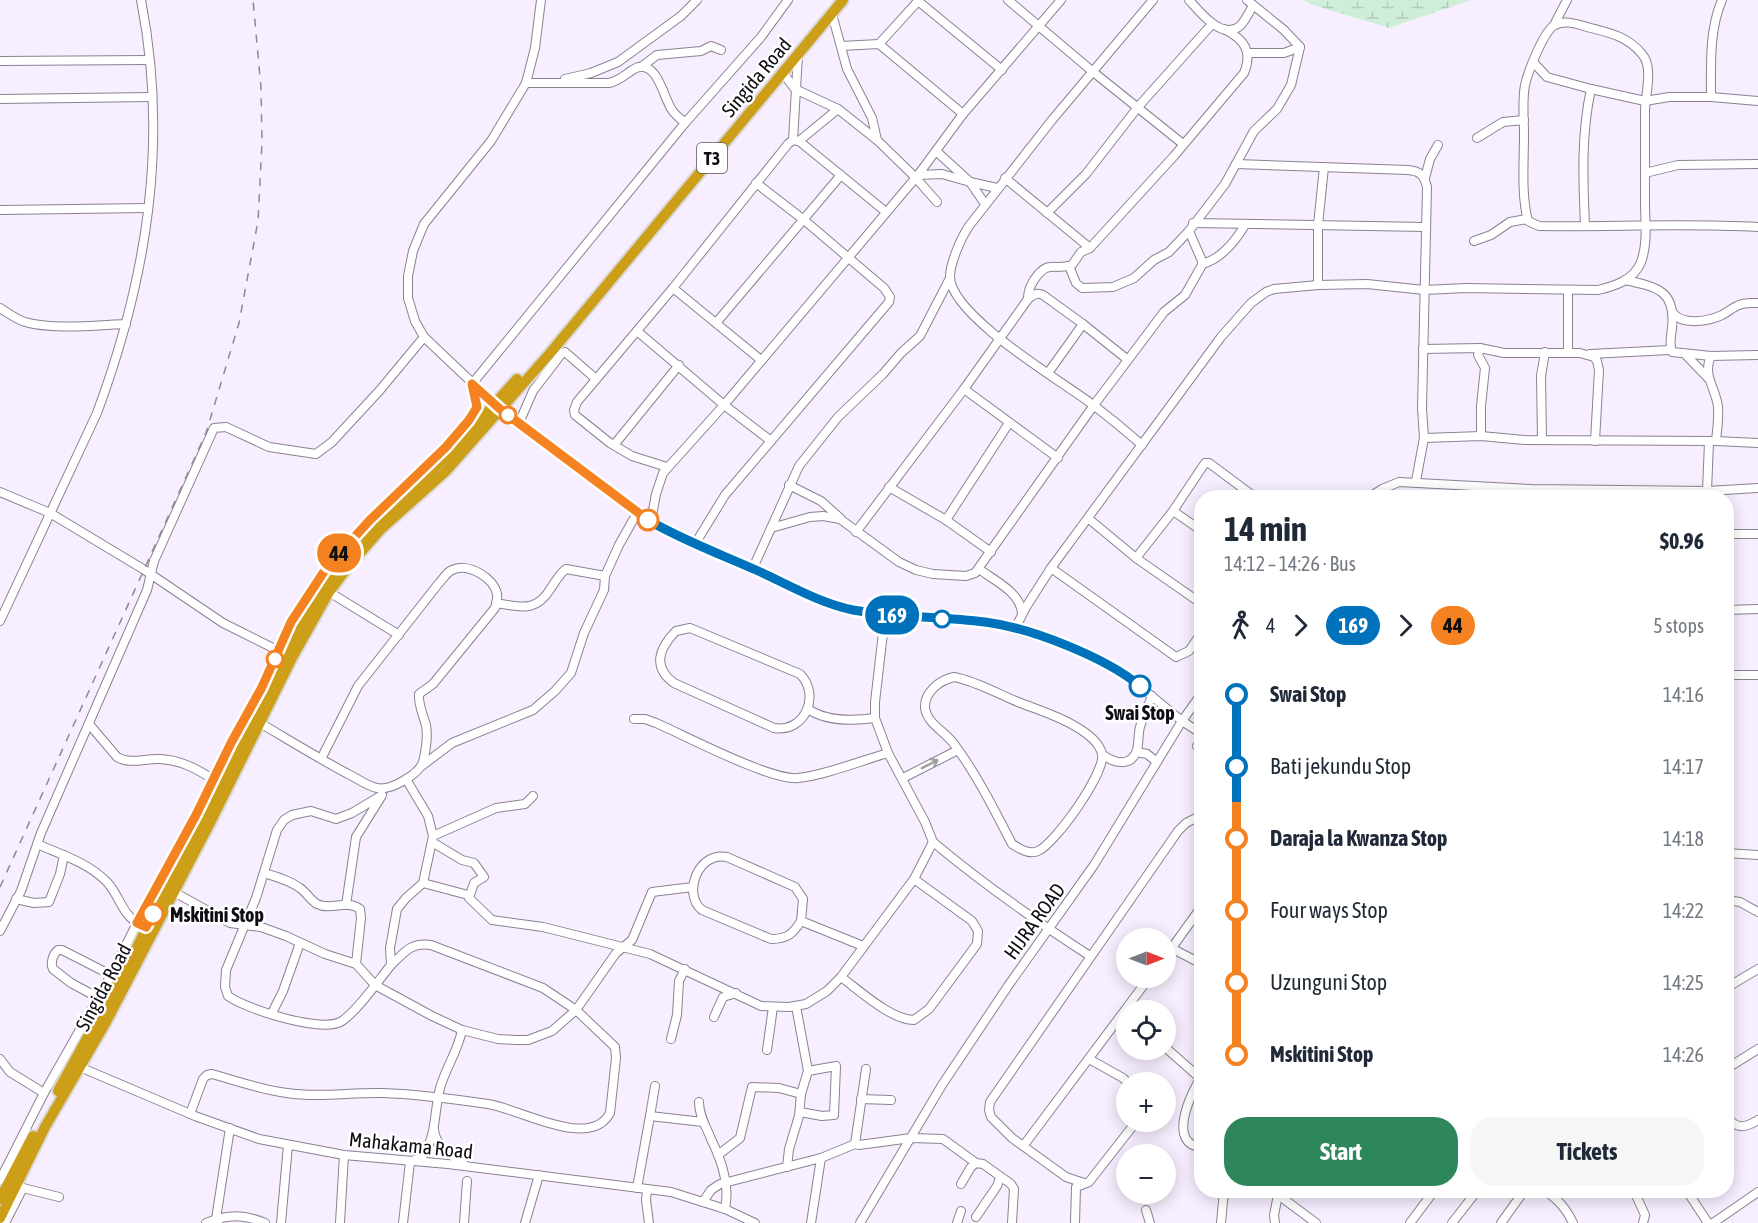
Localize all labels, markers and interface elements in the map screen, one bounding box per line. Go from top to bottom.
street label: Singida Road [716,33,796,121]
road number: T3 [697,143,727,173]
unlabelled marker [499,406,517,424]
unlabelled marker [637,509,659,531]
text: 14 min [1224,510,1307,548]
text: $0.96 [1660,528,1704,554]
line badge: 44 [312,534,366,572]
text: 44 [329,541,349,565]
text: 14:12 – 14:26 · Bus [1224,552,1356,575]
line badge: 169 [858,596,926,634]
text: 169 [877,603,907,627]
icon: walk [1224,609,1257,642]
icon: forward [1284,609,1317,642]
icon: forward [1389,609,1422,642]
unlabelled marker [933,610,951,628]
text: 169 [1338,613,1368,637]
text: 44 [1443,613,1463,637]
text: 4 [1266,614,1275,637]
text: 5 stops [1653,614,1704,637]
unlabelled marker [266,650,284,668]
marker: Swai Stop [1129,675,1151,697]
text: Swai Stop [1270,681,1346,707]
text: 14:16 [1663,683,1704,706]
place label: Swai Stop [1105,701,1175,724]
text: Bati jekundu Stop [1270,753,1411,779]
text: 14:17 [1663,755,1704,778]
one-way arrow [921,758,939,769]
text: Daraja la Kwanza Stop [1270,825,1447,851]
text: 14:18 [1663,827,1704,850]
street label: HIJRA ROAD [999,879,1069,963]
text: Four ways Stop [1270,897,1388,923]
text: 14:22 [1663,899,1704,922]
marker: Mskitini Stop [142,903,164,925]
place label: Mskitini Stop [170,903,264,926]
north arrow [1116,928,1176,988]
map controls [1116,928,1176,1204]
street label: Singida Road [70,939,136,1035]
text: Uzunguni Stop [1270,969,1387,995]
text: 14:25 [1663,971,1704,994]
button: locate [1116,1000,1176,1060]
text: Mskitini Stop [1270,1041,1373,1067]
text: 14:26 [1663,1043,1704,1066]
button: + [1116,1072,1176,1132]
button: Start [1224,1117,1458,1186]
button: Tickets [1470,1117,1704,1186]
street label: Mahakama Road [348,1127,474,1163]
button: − [1116,1144,1176,1204]

